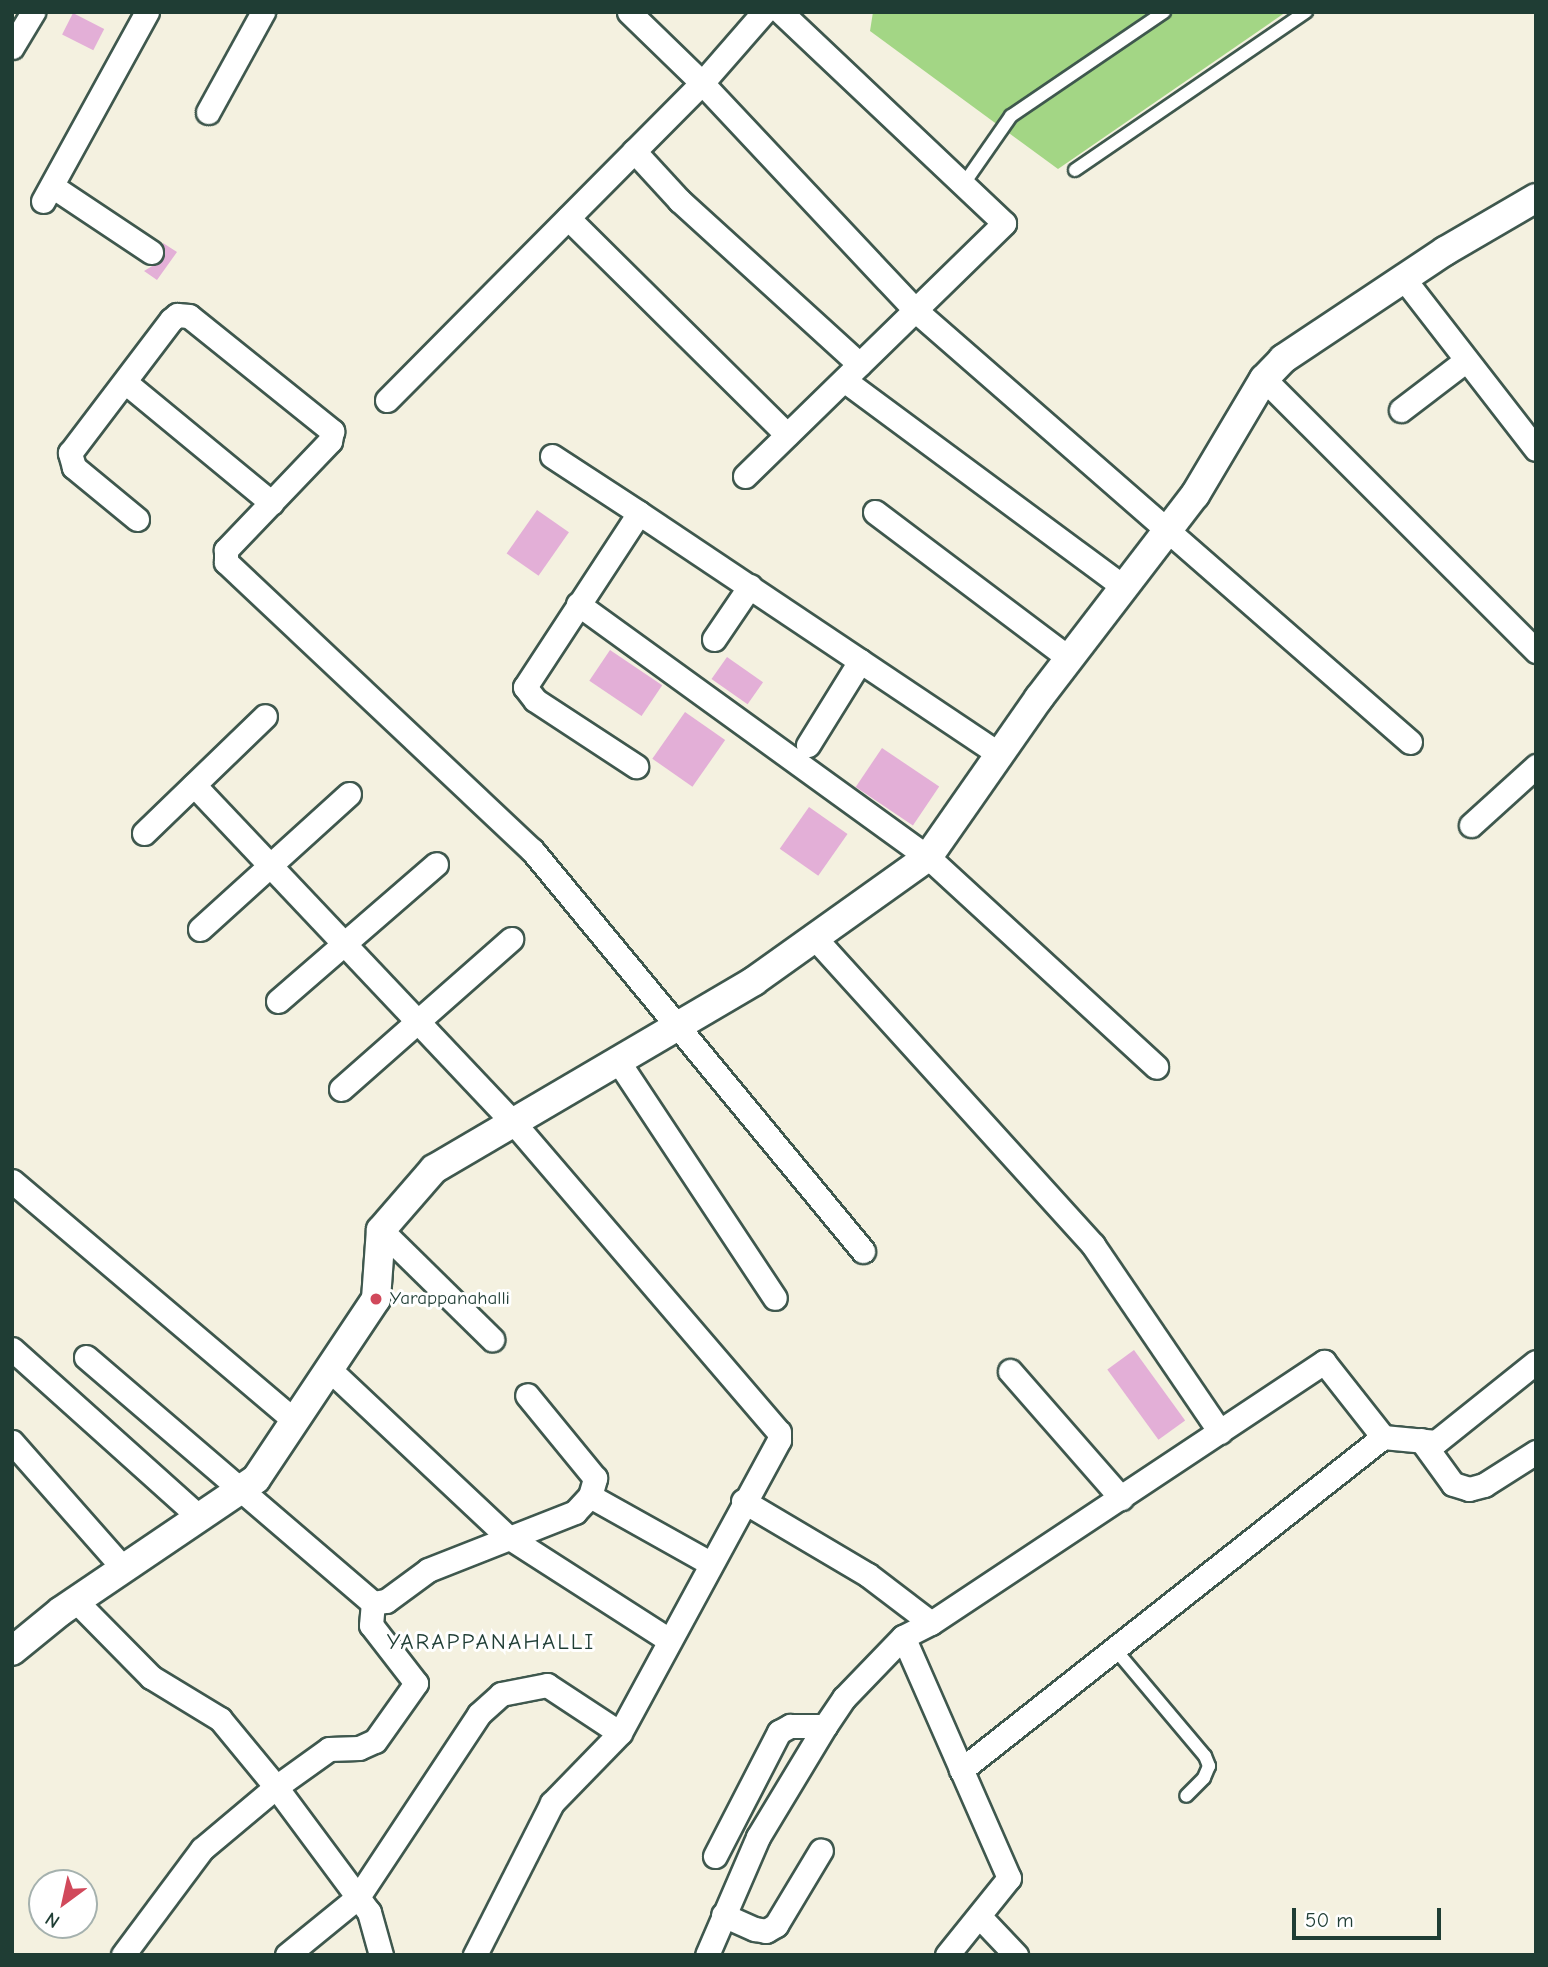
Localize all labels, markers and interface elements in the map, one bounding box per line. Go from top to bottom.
place label: Yarappanahalli [390,1288,510,1310]
marker: Yarappanahalli [368,1291,384,1307]
district label: YARAPPANAHALLI [388,1628,594,1656]
north arrow [28,1869,98,1939]
scale bar [1296,1894,1445,1938]
text: N [41,1907,64,1933]
text: 50 m [1305,1908,1354,1932]

